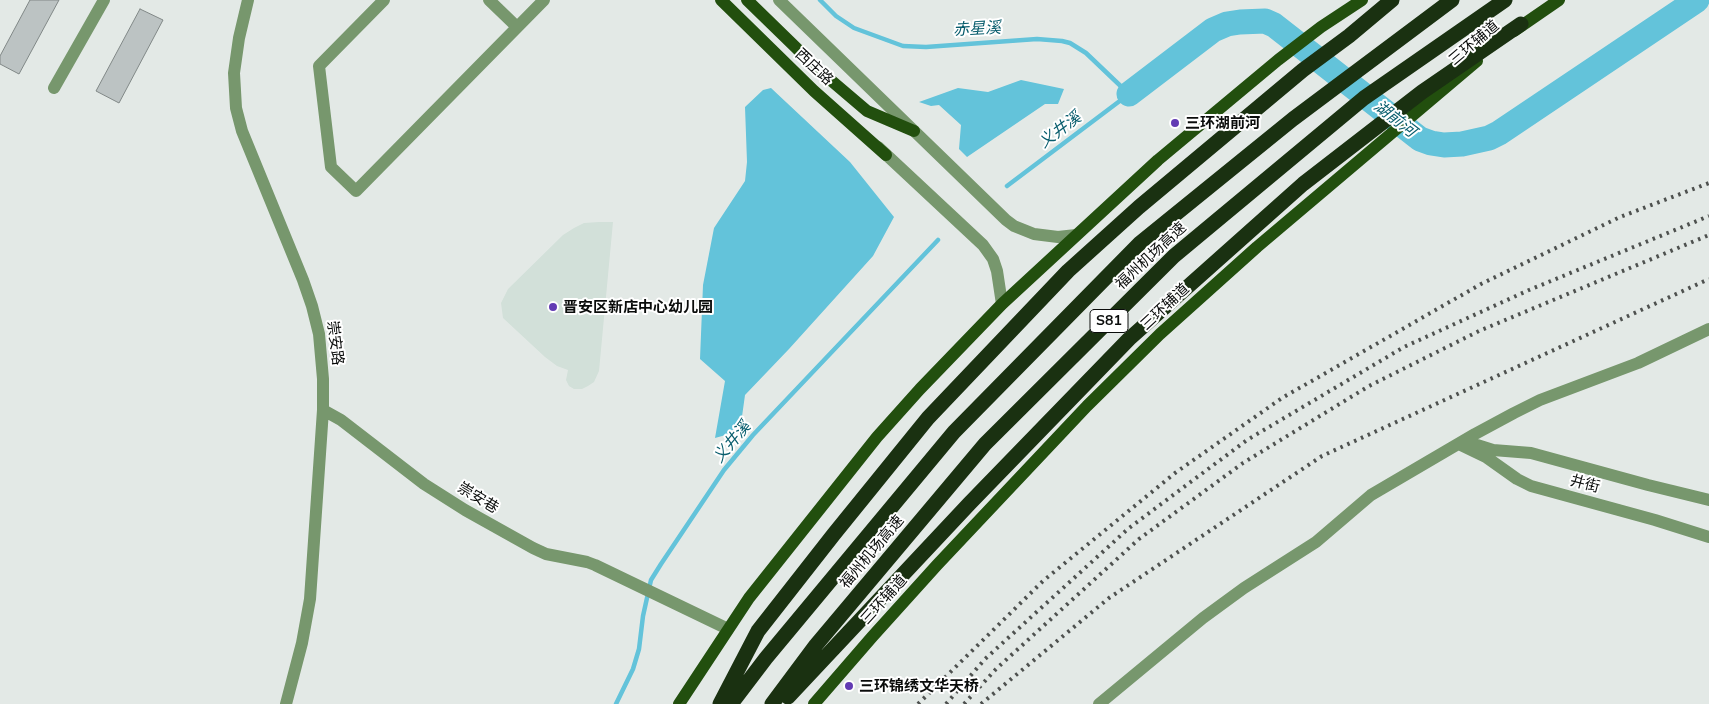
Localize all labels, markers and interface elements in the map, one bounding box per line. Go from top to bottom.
street label: 三环辅道 [1445,17,1503,69]
water label: 赤星溪 [953,18,1001,40]
street label: 西庄路 [791,45,837,89]
water label: 湖前河 [1370,97,1420,141]
water label: 义井溪 [1035,108,1085,152]
place label: 三环湖前河 [1185,114,1260,132]
marker: 三环湖前河 [1169,117,1181,129]
street label: 福州机场高速 [1112,219,1190,293]
street label: 三环辅道 [1137,280,1193,334]
place label: 晋安区新店中心幼儿园 [563,298,713,316]
marker: 晋安区新店中心幼儿园 [547,301,559,313]
road number: S81 [1090,310,1128,332]
street label: 崇安路 [323,320,347,366]
water label: 义井溪 [709,417,755,467]
street label: 井街 [1568,471,1602,497]
street label: 崇安巷 [454,479,502,517]
street label: 福州机场高速 [836,512,908,592]
street label: 三环辅道 [857,572,911,628]
place label: 三环锦绣文华天桥 [859,677,979,695]
marker: 三环锦绣文华天桥 [843,680,855,692]

